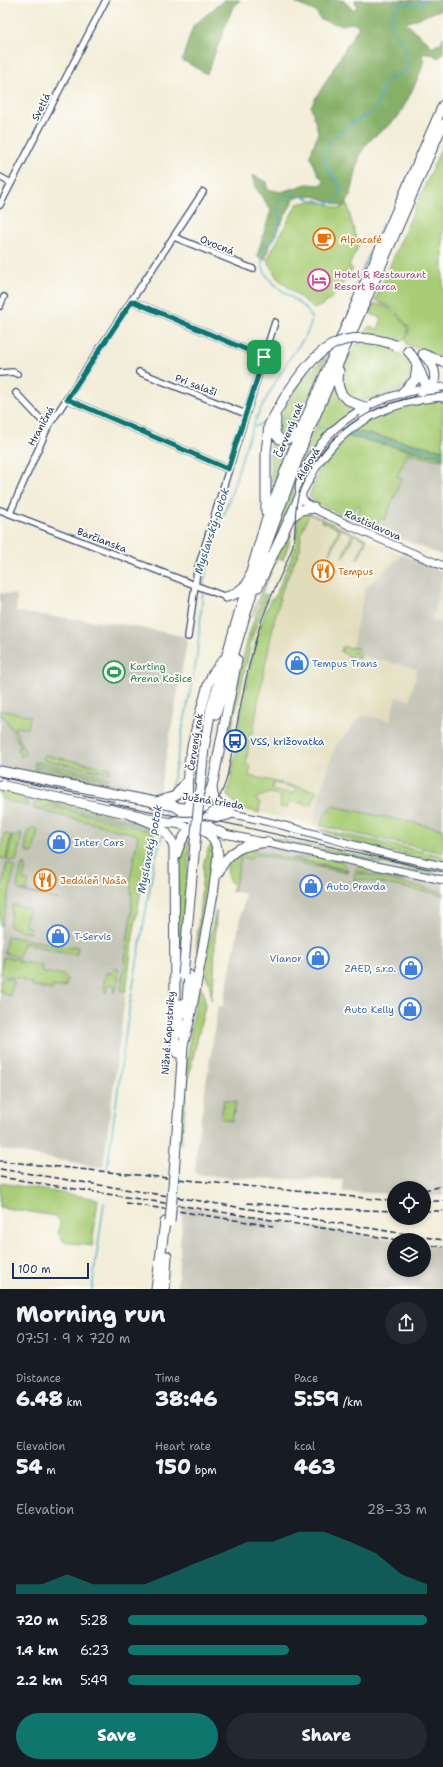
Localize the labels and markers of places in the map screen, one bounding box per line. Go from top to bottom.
cafe icon: Alpacafé [311,226,337,252]
place label: Alpacafé [340,233,382,246]
hotel icon: Hotel & Restaurant Resort Barca [306,267,332,293]
place label: Hotel & Restaurant Resort Barca [334,268,426,293]
pin [247,340,281,374]
restaurant icon: Tempus [310,558,336,584]
place label: Tempus [338,565,373,578]
shop icon: Tempus Trans [284,650,310,676]
place label: Tempus Trans [312,657,377,670]
sports icon: Karting Arena Košice [101,659,127,685]
place label: Karting Arena Košice [130,660,193,685]
bus stop icon: VSS, križovatka [222,728,248,754]
place label: VSS, križovatka [250,735,325,748]
shop icon: Inter Cars [46,829,72,855]
place label: Inter Cars [74,836,124,849]
restaurant icon: Jedáleň Naša [32,867,58,893]
shop icon: Auto Pravda [298,873,324,899]
place label: Jedáleň Naša [60,874,128,887]
place label: Auto Pravda [326,880,387,893]
shop icon: T-Servis [45,923,71,949]
place label: T-Servis [74,930,111,943]
shop icon: Vianor [305,945,331,971]
place label: Vianor [270,952,302,965]
shop icon: ZAED, s.r.o. [398,955,424,981]
place label: ZAED, s.r.o. [345,962,396,975]
shop icon: Auto Kelly [397,996,423,1022]
place label: Auto Kelly [344,1003,394,1016]

